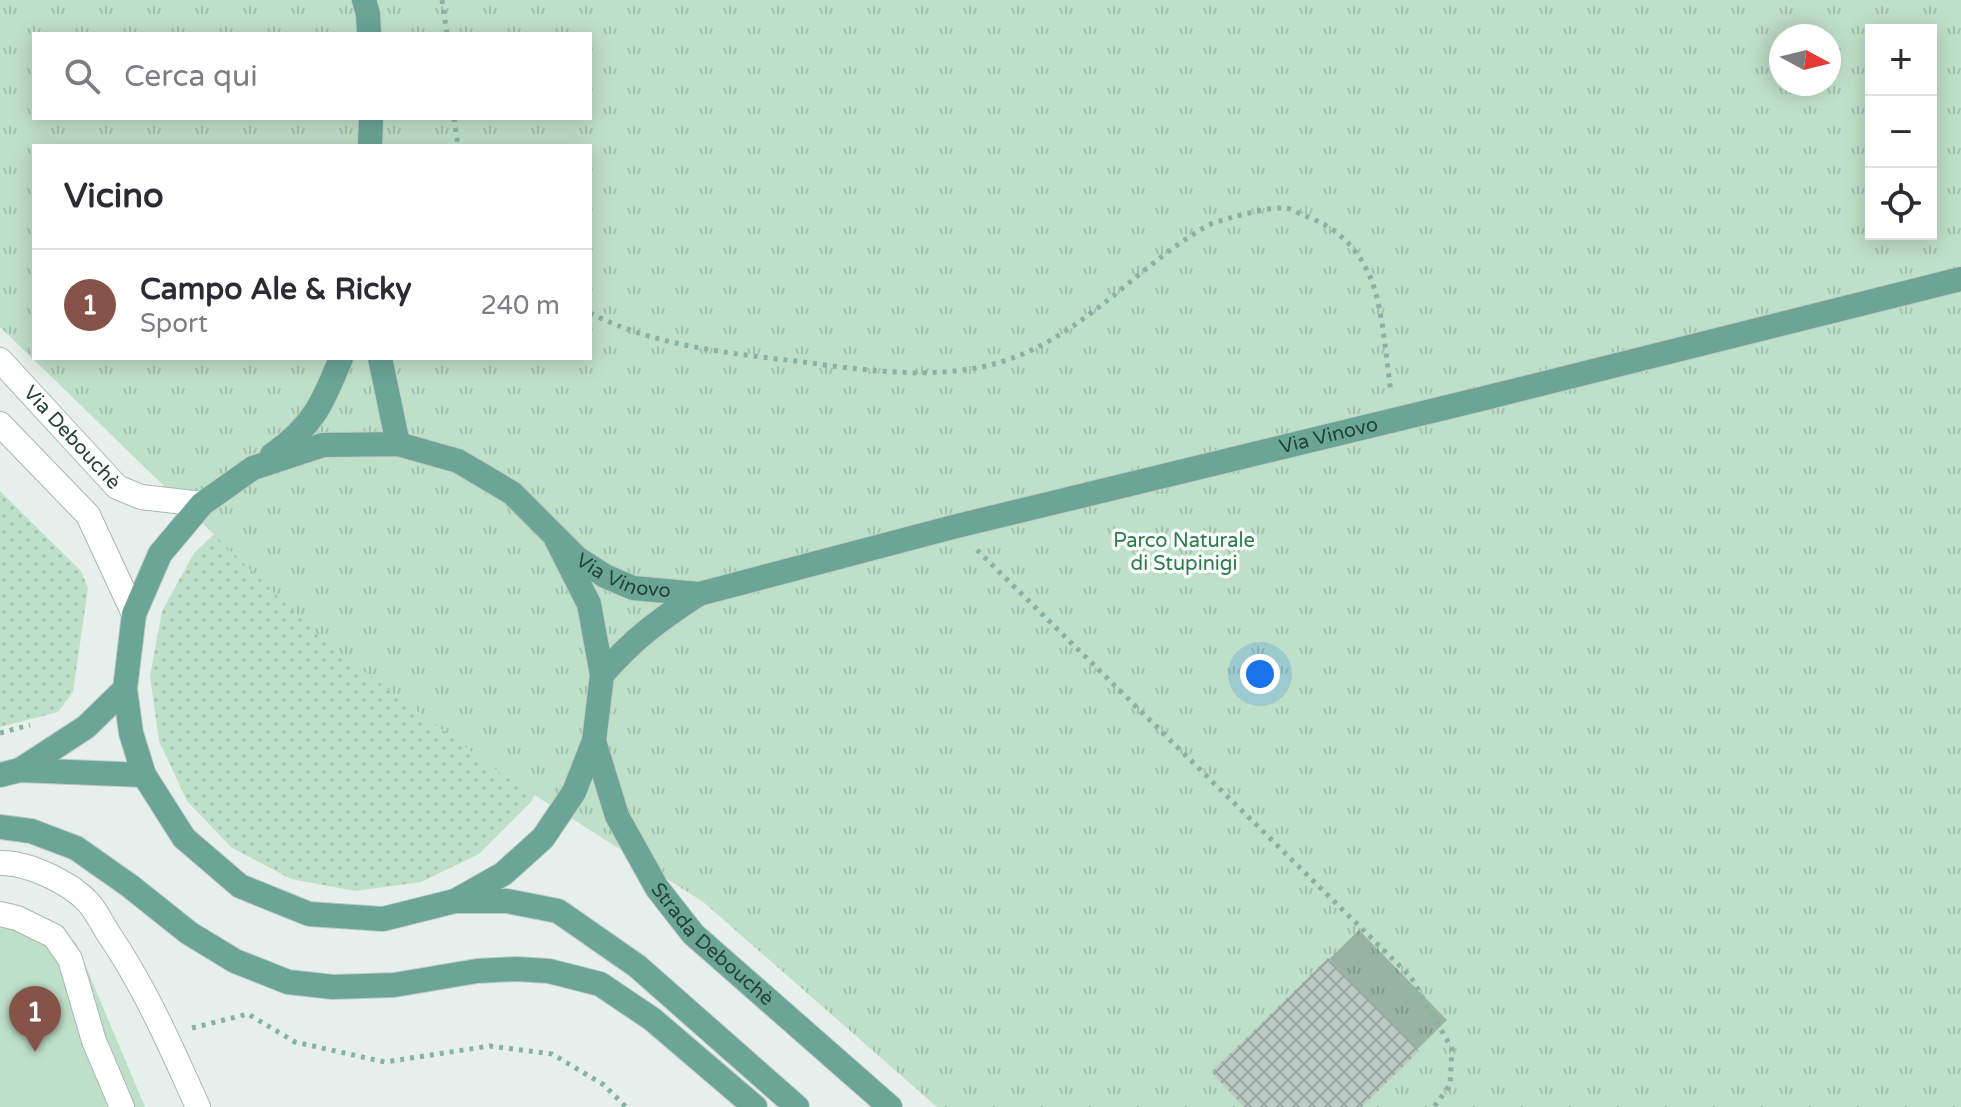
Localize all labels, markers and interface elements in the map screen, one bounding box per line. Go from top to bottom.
north arrow [1769,24,1841,96]
map controls [1865,24,1937,240]
button: + [1865,24,1937,96]
search box [32,32,592,120]
icon: search [60,54,104,98]
text: Cerca qui [124,58,258,95]
button: − [1865,96,1937,168]
button: locate [1865,168,1937,240]
text: Vicino [64,176,164,217]
text: Campo Ale & Ricky [140,271,412,308]
text: 1 [82,290,98,321]
text: 240 m [480,290,560,321]
text: Sport [140,308,208,339]
street label: Via Debouchè [18,381,125,495]
street label: Via Vinovo [1277,412,1380,459]
park label: Parco Naturale di Stupinigi [1113,529,1255,576]
street label: Via Vinovo [571,548,672,603]
your location [1240,654,1280,694]
street label: Strada Debouchè [646,878,778,1011]
pin: 1 [9,986,61,1052]

